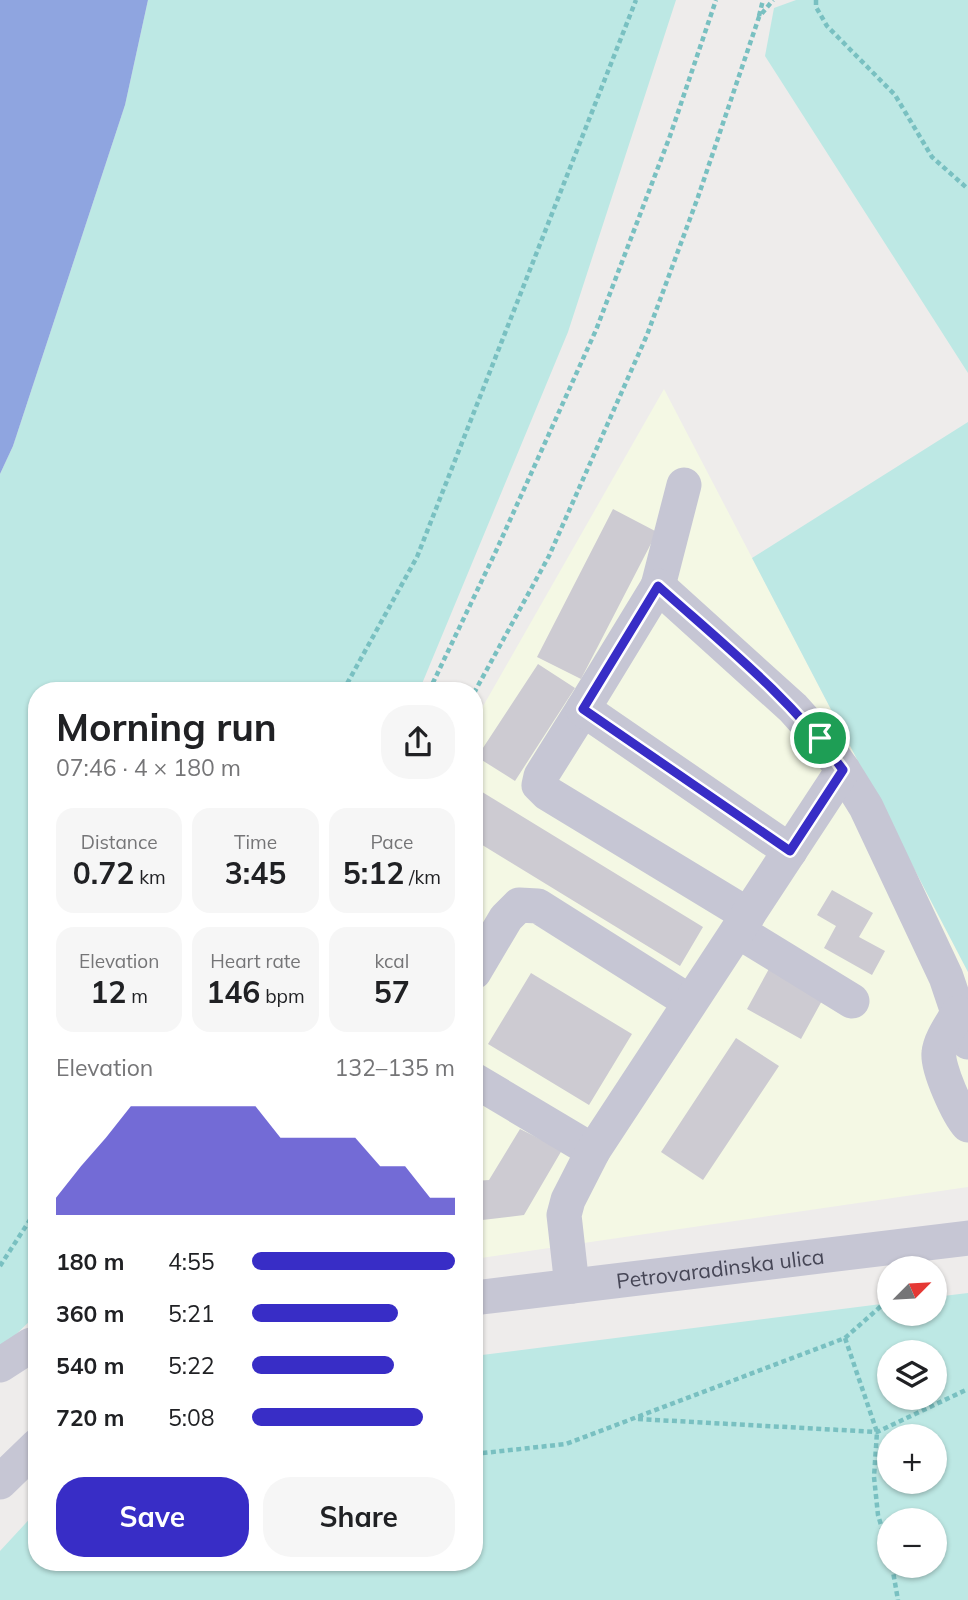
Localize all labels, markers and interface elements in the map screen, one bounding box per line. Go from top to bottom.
text: Morning run [56,703,277,751]
button: share [381,705,455,779]
pin [790,708,850,768]
icon: arrive [801,719,839,757]
text: 07:46 · 4 × 180 m [56,753,241,782]
text: Distance [81,830,158,854]
text: Time [234,830,277,854]
text: Pace [370,830,413,854]
text: 0.72 [73,854,134,892]
text: 3:45 [225,854,286,892]
text: 5:12 [343,854,404,892]
text: km [134,865,166,889]
text: /km [404,865,441,889]
text: Elevation [79,949,159,973]
text: Heart rate [210,949,301,973]
text: kcal [374,949,409,973]
text: 12 [90,973,126,1011]
text: 146 [206,973,260,1011]
text: 57 [374,973,410,1011]
text: m [126,984,148,1008]
text: bpm [260,984,305,1008]
text: Elevation [56,1053,153,1082]
text: 132–135 m [334,1053,455,1082]
street label: Petrovaradinska ulica [615,1243,826,1294]
text: 180 m [56,1247,124,1276]
text: 4:55 [168,1247,215,1276]
north arrow [877,1256,947,1326]
map controls [877,1256,947,1578]
text: 360 m [56,1299,124,1328]
text: 5:21 [168,1299,215,1328]
button: layers [877,1340,947,1410]
text: 540 m [56,1351,124,1380]
text: 5:22 [168,1351,215,1380]
text: 720 m [56,1403,124,1432]
text: 5:08 [168,1403,215,1432]
button: + [877,1424,947,1494]
button: Save [56,1477,249,1557]
button: Share [263,1477,455,1557]
button: − [877,1508,947,1578]

